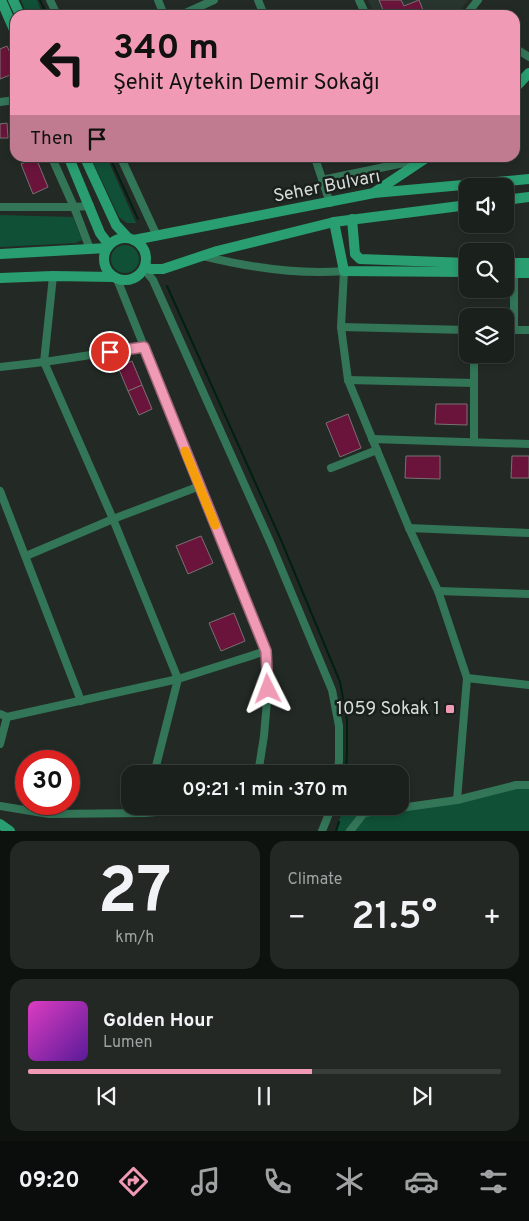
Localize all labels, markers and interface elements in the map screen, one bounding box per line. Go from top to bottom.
text: 340 m [113,27,219,71]
icon: left [30,30,95,95]
text: Şehit Aytekin Demir Sokağı [113,70,380,97]
icon: arrive [83,125,111,153]
text: Then [30,127,73,151]
street label: Seher Bulvarı [272,165,382,209]
map controls [459,178,514,363]
button: sound [459,178,514,233]
button: search [459,243,514,298]
button: layers [459,308,514,363]
pin [89,331,131,373]
icon: arrive [96,338,124,366]
position arrow [241,662,293,714]
place label: 1059 Sokak 1 [336,698,440,721]
marker: 1059 Sokak 1 [444,703,456,715]
speed limit sign: 30 [15,750,80,815]
text: 09:21 · 1 min · 370 m [182,778,348,802]
text: 27 [98,854,172,936]
text: Climate [288,870,342,890]
text: 21.5° [351,894,437,943]
text: − [288,901,306,937]
text: + [483,901,501,937]
text: km/h [115,928,154,948]
text: Golden Hour [103,1009,214,1033]
text: Lumen [103,1033,153,1053]
icon: previous [93,1082,121,1110]
icon: pause [250,1082,278,1110]
icon: next [408,1082,436,1110]
icon: directions [116,1164,151,1199]
icon: music [188,1164,223,1199]
icon: phone [260,1164,295,1199]
icon: climate [332,1164,367,1199]
icon: car [404,1164,439,1199]
icon: filters [476,1164,511,1199]
text: 09:20 [18,1168,80,1195]

